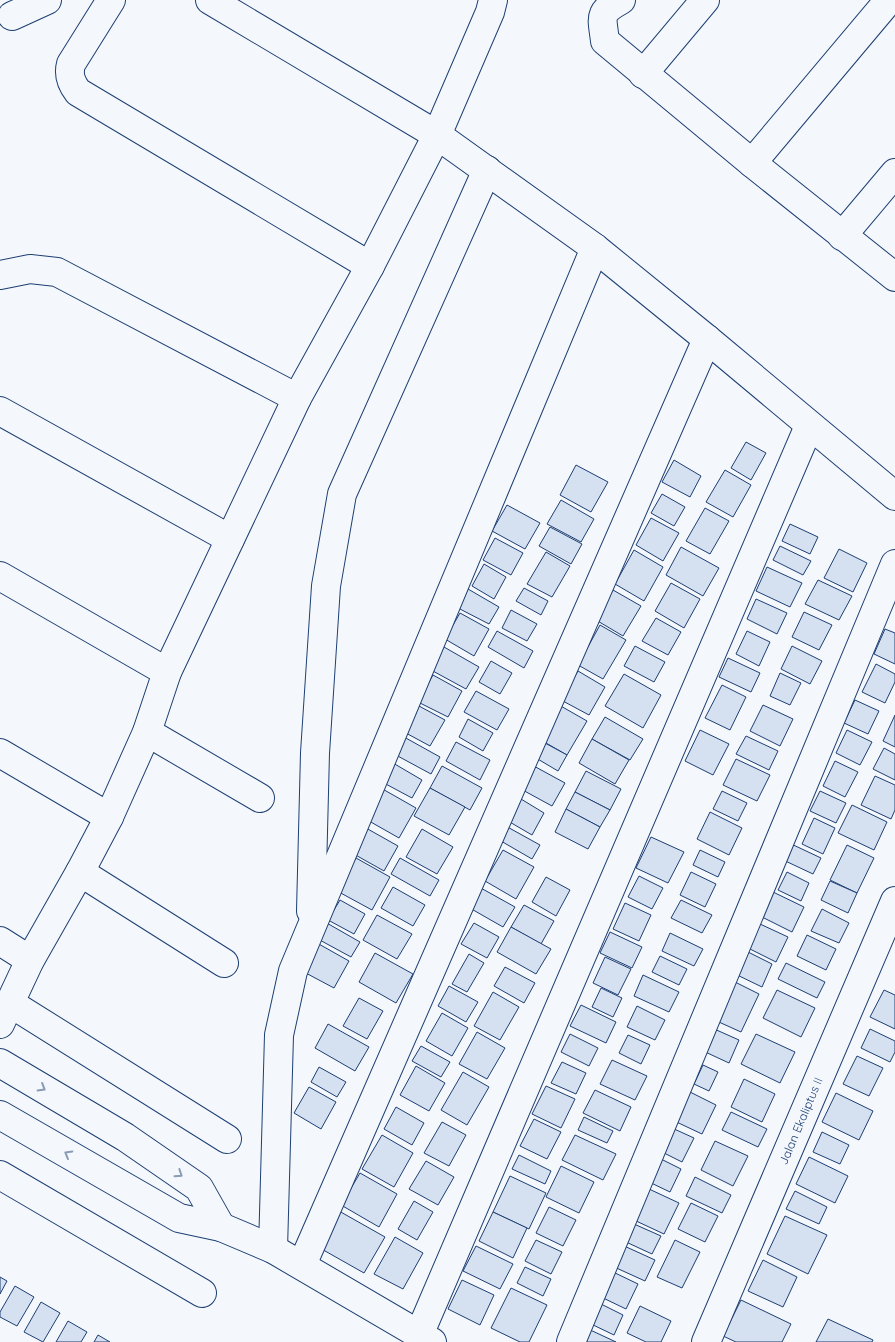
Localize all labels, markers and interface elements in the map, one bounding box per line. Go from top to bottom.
street label: Jalan Ekaliptus II [775,1075,826,1167]
one-way arrow [36,1081,45,1091]
one-way arrow [64,1150,73,1160]
one-way arrow [174,1168,183,1177]

